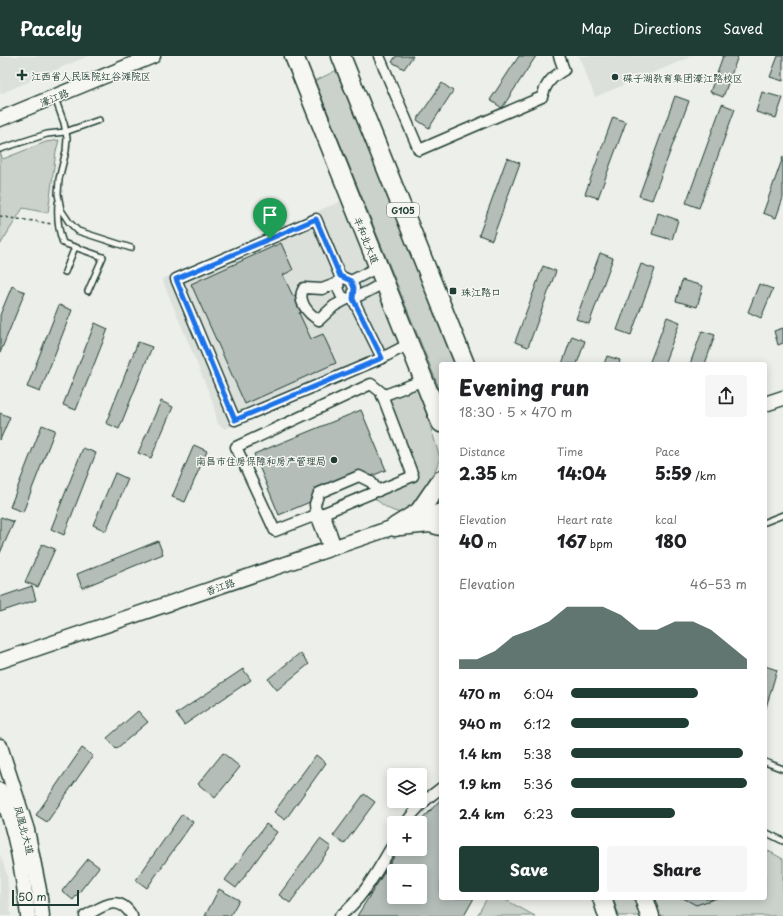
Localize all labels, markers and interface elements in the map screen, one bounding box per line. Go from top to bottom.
text: Pacely [20,14,82,42]
text: Map [581,18,611,39]
text: Directions [633,18,701,39]
text: Saved [723,18,763,39]
place label: 江西省人民医院红谷滩院区 [31,68,151,83]
marker: 江西省人民医院红谷滩院区 [16,69,28,81]
place label: 碟子湖教育集团濠江路校区 [623,70,743,85]
marker: 碟子湖教育集团濠江路校区 [610,72,620,82]
street label: 濠江路 [37,84,71,110]
pin [253,198,287,239]
road number: G105 [387,203,419,217]
icon: arrive [259,204,281,226]
street label: 丰和北大道 [351,214,383,266]
place label: 珠江路口 [461,284,501,299]
marker: 珠江路口 [448,286,458,296]
text: Evening run [459,370,589,403]
button: share [705,375,747,417]
text: 18:30 · 5 × 470 m [459,402,572,421]
text: Distance [459,443,505,460]
text: Time [557,443,583,460]
text: Pace [655,443,680,460]
place label: 南昌市住房保障和房产管理局 [196,453,326,468]
marker: 南昌市住房保障和房产管理局 [329,455,339,465]
text: 2.35 [459,460,497,486]
text: 14:04 [557,460,606,486]
text: 5:59 [655,460,692,486]
text: km [497,467,517,484]
text: /km [692,467,716,484]
text: Elevation [459,511,506,528]
text: Heart rate [557,511,613,528]
text: kcal [655,511,677,528]
text: 40 [459,528,483,554]
text: 167 [557,528,586,554]
text: 180 [655,528,687,554]
text: m [483,535,497,552]
text: bpm [586,535,613,552]
street label: 香江路 [203,574,237,598]
text: Elevation [459,574,515,593]
text: 46–53 m [690,574,747,593]
text: 470 m [459,684,501,703]
text: 6:04 [523,684,554,703]
text: 940 m [459,714,501,733]
text: 6:12 [523,714,551,733]
text: 1.4 km [459,744,502,763]
text: 5:38 [523,744,552,763]
map controls [387,768,427,904]
button: layers [387,768,427,808]
text: 1.9 km [459,774,501,793]
text: 5:36 [523,774,553,793]
street label: 凤凰北大道 [11,804,39,856]
text: 2.4 km [459,804,505,823]
text: 6:23 [523,804,553,823]
button: + [387,816,427,856]
button: Save [459,846,599,892]
button: Share [607,846,747,892]
button: − [387,864,427,904]
scale bar [12,888,79,907]
text: 50 m [18,888,47,905]

